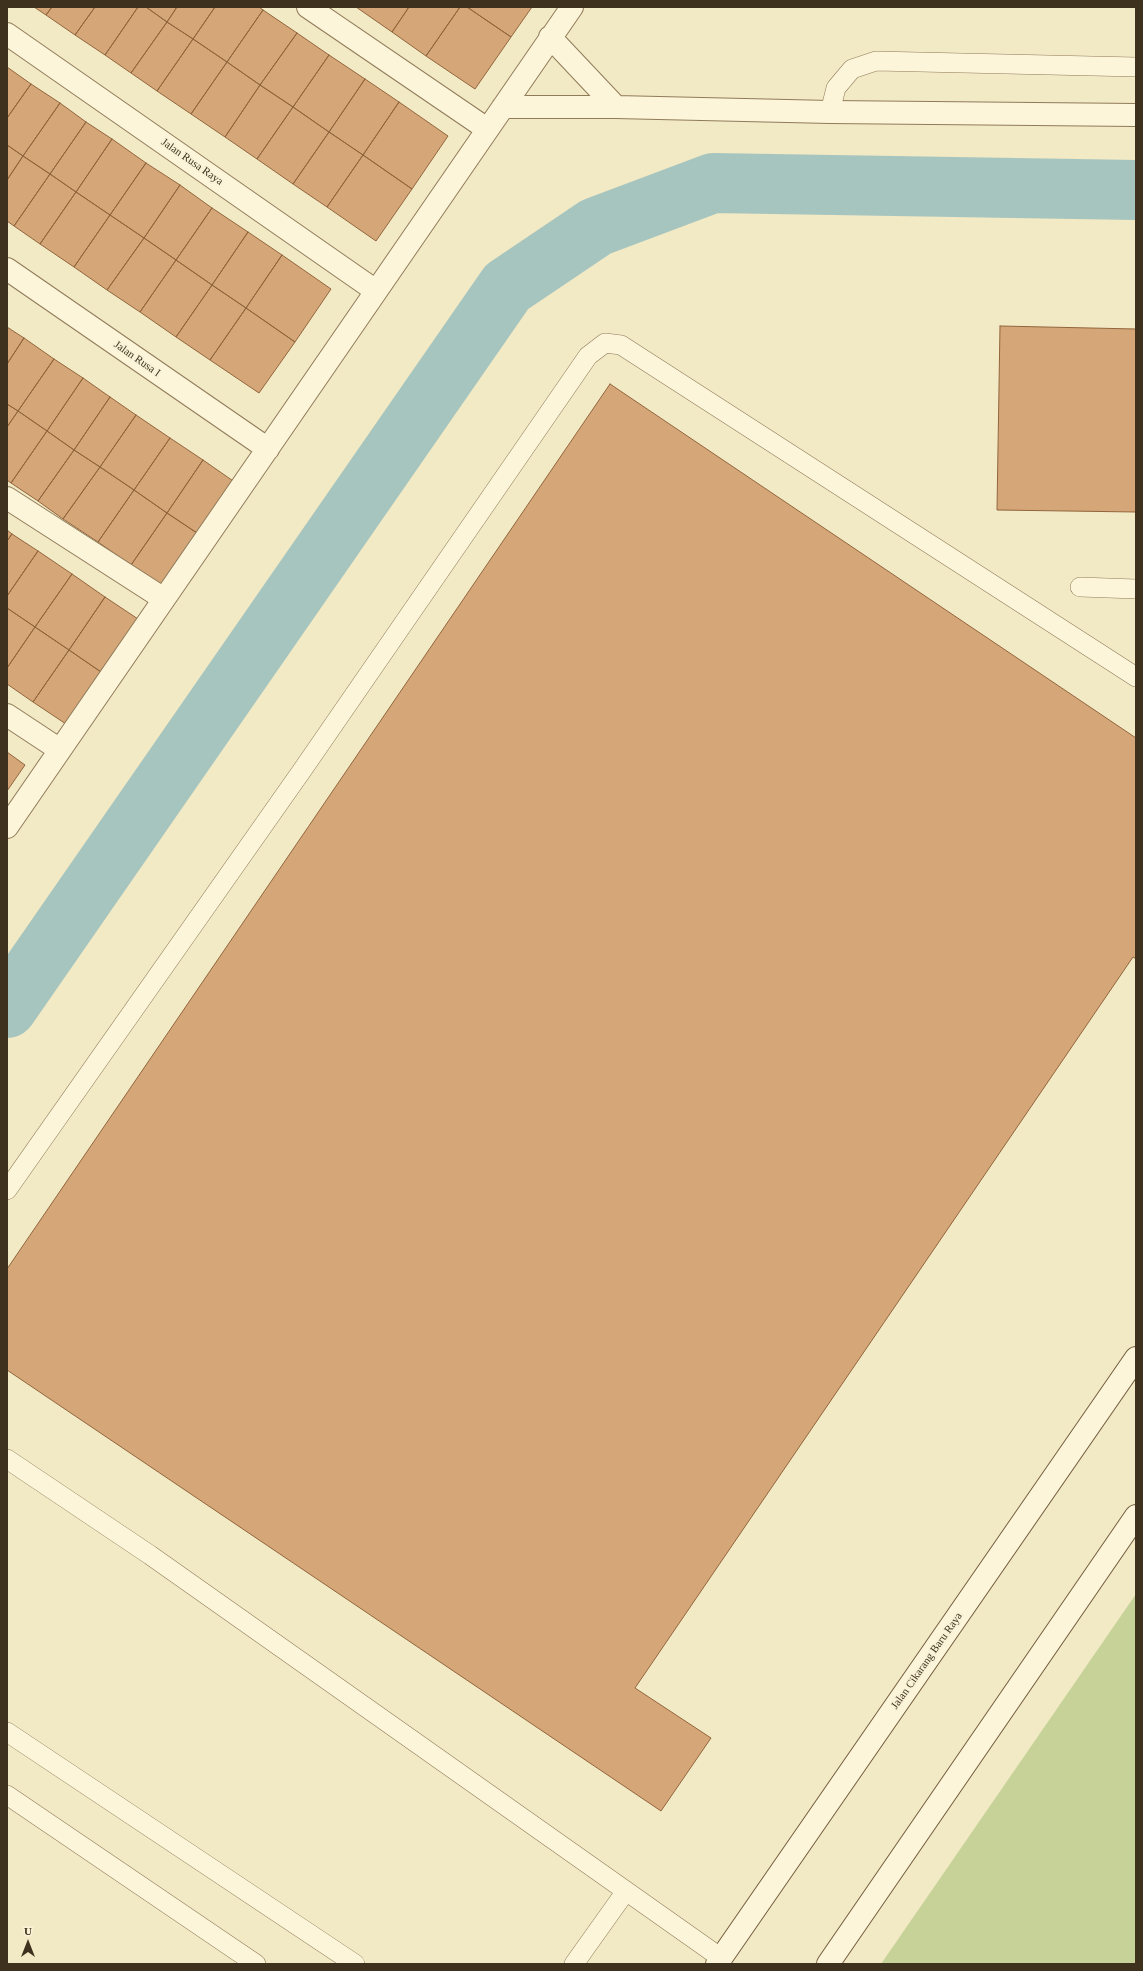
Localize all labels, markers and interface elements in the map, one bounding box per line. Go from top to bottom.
street label: Jalan Rusa Raya [158,136,226,188]
street label: Jalan Rusa I [111,338,163,380]
street label: Jalan Cikarang Baru Raya [889,1610,965,1712]
north arrow [8,1923,48,1963]
text: U [24,1925,32,1937]

